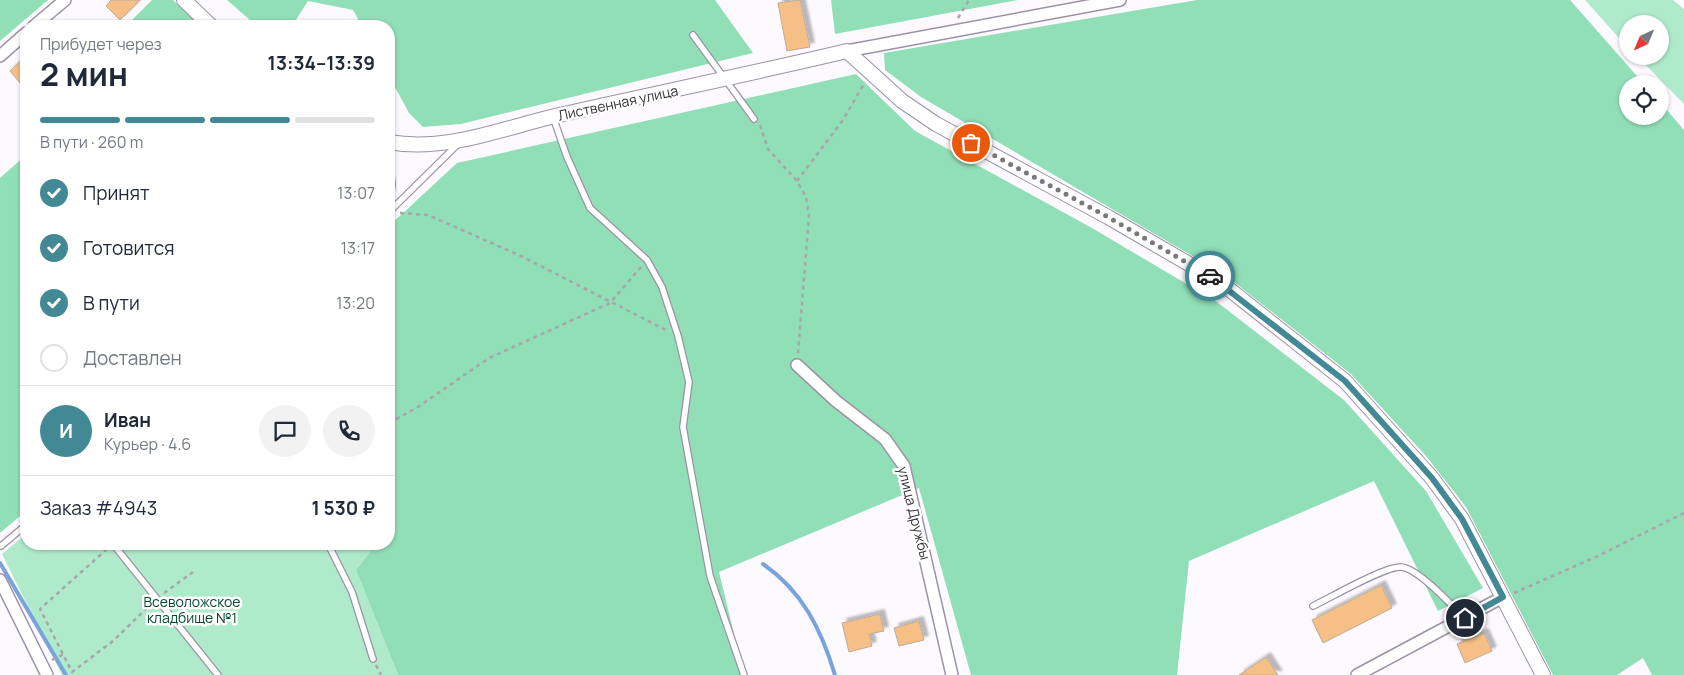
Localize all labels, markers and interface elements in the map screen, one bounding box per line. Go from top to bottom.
north arrow [1619,15,1669,65]
map controls [1619,15,1669,125]
text: Прибудет через [40,33,162,55]
text: 13:34–13:39 [268,50,375,76]
text: 2 мин [40,52,128,96]
button: locate [1619,75,1669,125]
street label: Лиственная улица [556,80,680,125]
pin [950,122,992,164]
icon: bag [957,129,985,157]
text: В пути · 260 m [40,131,143,153]
icon: check [40,179,68,207]
text: Принят [83,180,150,206]
text: 13:07 [337,182,375,204]
icon: check [40,234,68,262]
text: Готовится [83,235,175,261]
text: 13:17 [341,237,375,259]
courier [1185,251,1235,301]
icon: car [1196,262,1224,290]
icon: check [40,289,68,317]
text: В пути [83,290,140,316]
text: 13:20 [336,292,375,314]
text: Доставлен [83,345,182,371]
button: chat [259,405,311,457]
button: phone [323,405,375,457]
text: Иван [104,407,151,433]
text: И [59,418,73,444]
text: Курьер · 4.6 [104,433,191,455]
street label: улица Дружбы [894,464,935,561]
text: Заказ #4943 [40,495,157,521]
text: 1 530 ₽ [311,495,375,521]
park label: Всеволожское кладбище №1 [143,592,241,627]
pin [1444,597,1486,639]
icon: home [1451,604,1479,632]

